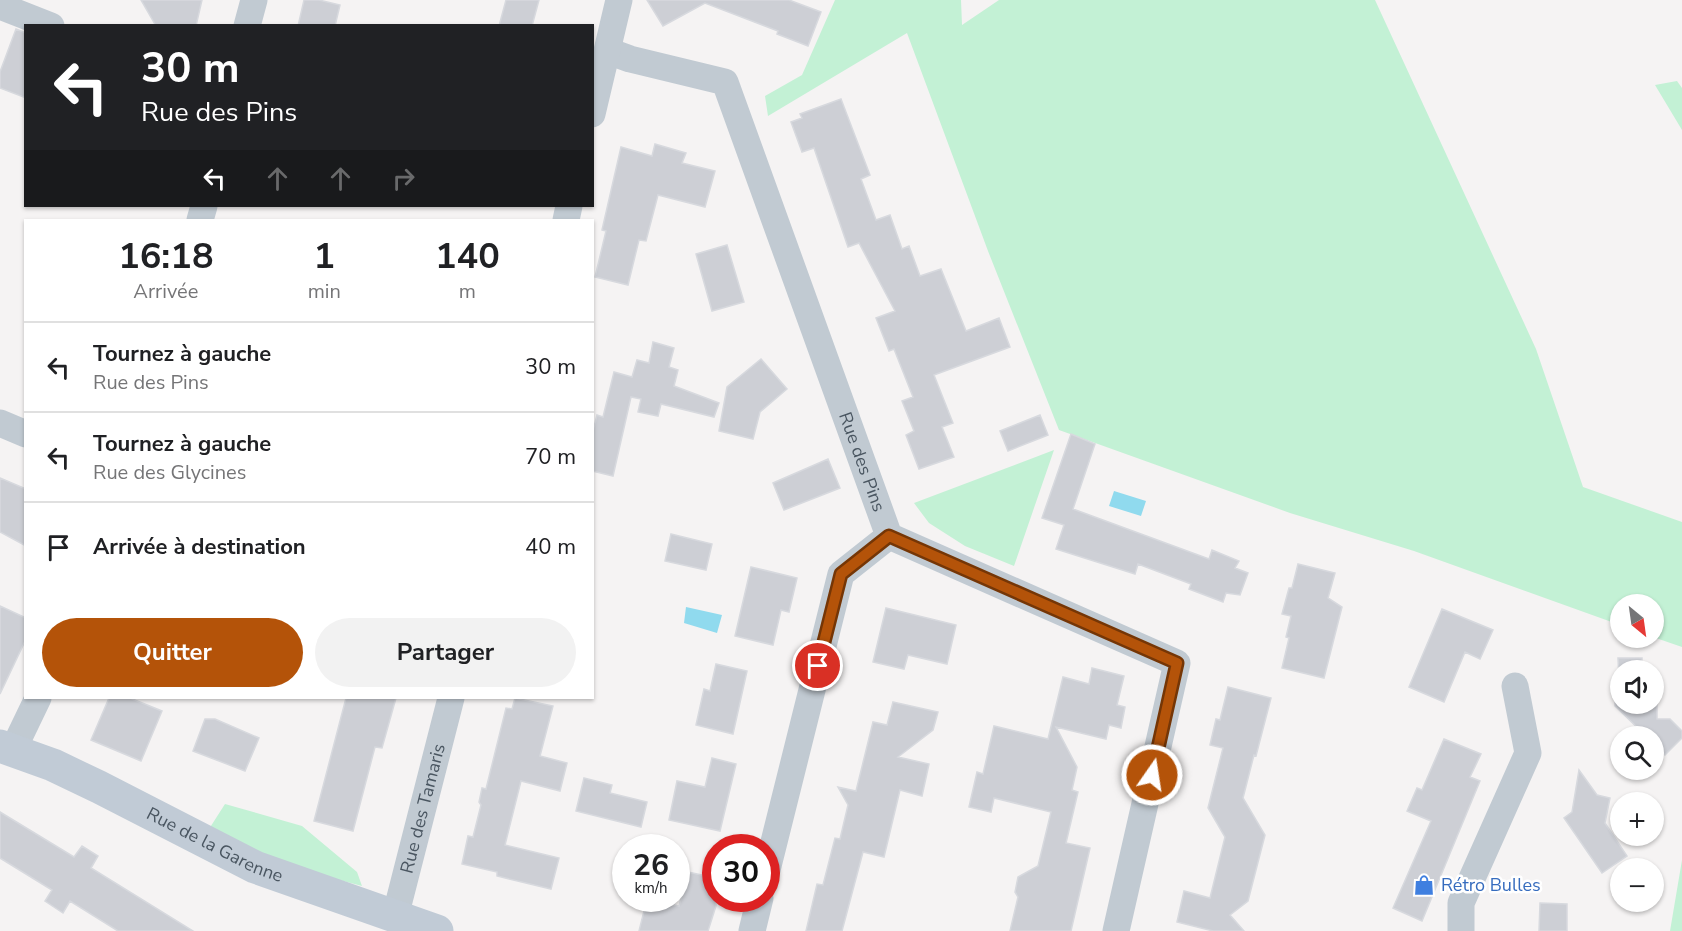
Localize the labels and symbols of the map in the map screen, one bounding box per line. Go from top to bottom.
street label: Rue des Pins [833,409,891,515]
north arrow [1610,594,1664,648]
pin [792,640,843,691]
street label: Rue des Tamaris [395,741,451,876]
position arrow [1120,743,1184,807]
street label: Rue de la Garenne [143,801,286,888]
speed limit sign: 30 [702,834,780,912]
shop icon: Rétro Bulles [1412,873,1436,897]
place label: Rétro Bulles [1441,873,1541,897]

